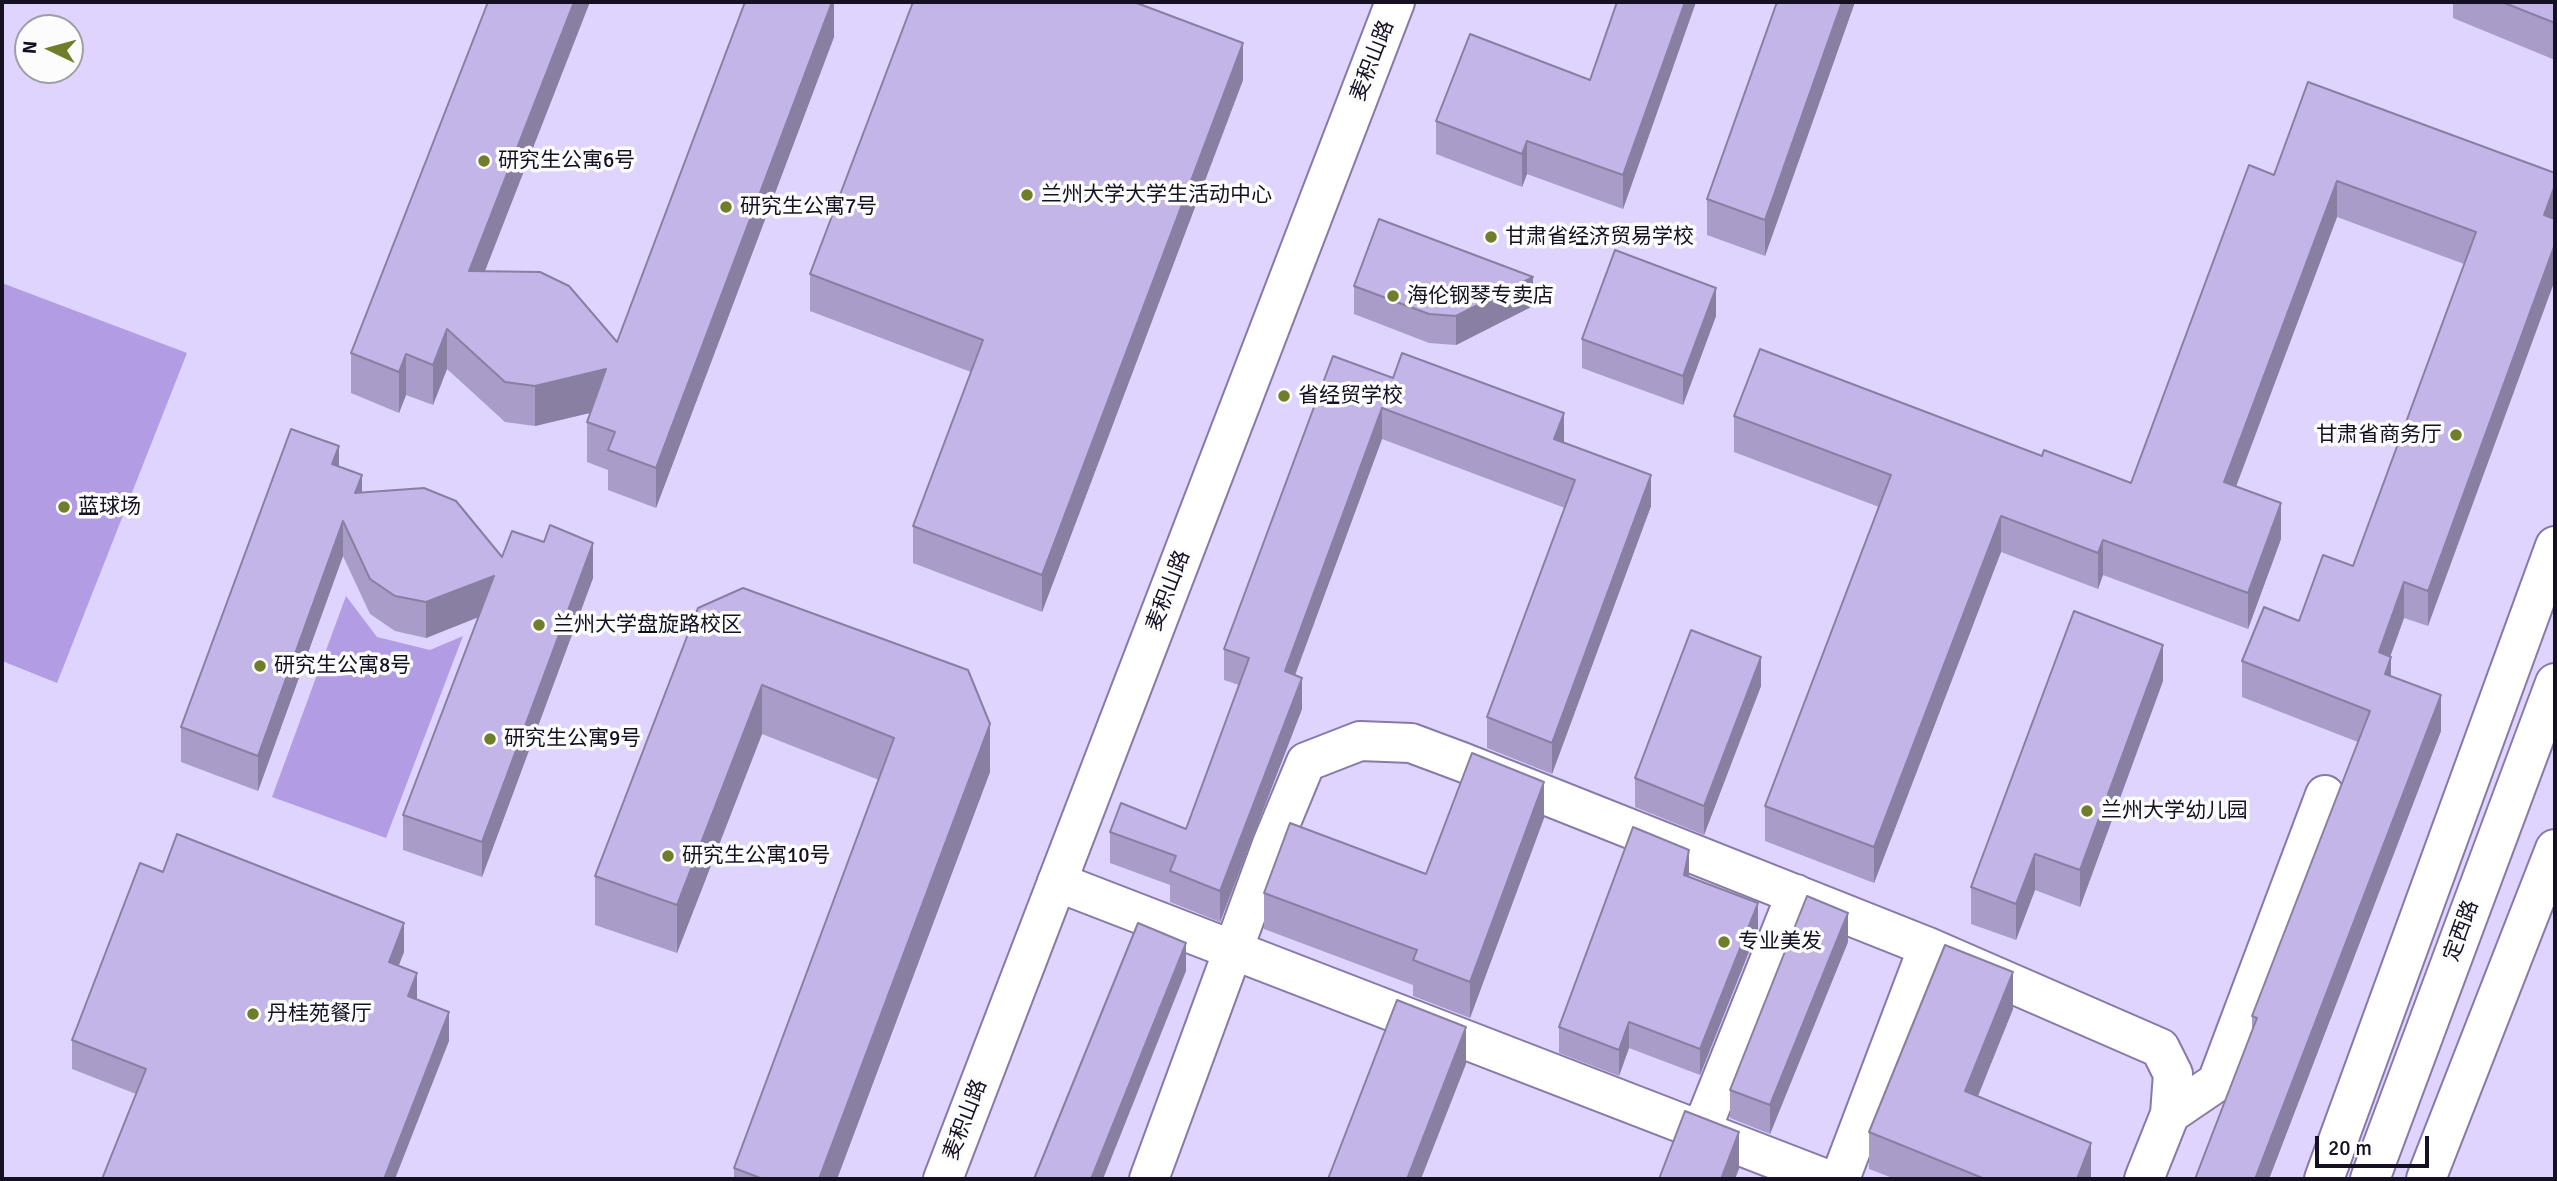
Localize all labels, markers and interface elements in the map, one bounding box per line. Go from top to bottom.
north arrow [14,14,84,84]
street label: 麦积山路 [1346,17,1400,105]
text: N [18,40,43,55]
place label: 研究生公寓6号 [498,148,635,174]
marker: 研究生公寓6号 [476,153,492,169]
place label: 兰州大学大学生活动中心 [1041,182,1272,208]
marker: 兰州大学大学生活动中心 [1019,187,1035,203]
place label: 研究生公寓7号 [740,194,877,220]
marker: 研究生公寓7号 [718,199,734,215]
place label: 甘肃省经济贸易学校 [1505,224,1694,250]
marker: 甘肃省经济贸易学校 [1483,229,1499,245]
place label: 海伦钢琴专卖店 [1407,283,1554,309]
marker: 海伦钢琴专卖店 [1385,288,1401,304]
place label: 省经贸学校 [1298,383,1403,409]
marker: 省经贸学校 [1276,388,1292,404]
place label: 甘肃省商务厅 [2316,422,2442,448]
marker: 甘肃省商务厅 [2448,427,2464,443]
place label: 蓝球场 [78,494,141,520]
marker: 蓝球场 [56,499,72,515]
street label: 麦积山路 [1142,547,1196,635]
place label: 兰州大学盘旋路校区 [553,612,742,638]
marker: 兰州大学盘旋路校区 [531,617,547,633]
place label: 研究生公寓8号 [274,653,411,679]
marker: 研究生公寓8号 [252,658,268,674]
place label: 研究生公寓9号 [504,726,641,752]
marker: 研究生公寓9号 [482,731,498,747]
place label: 兰州大学幼儿园 [2101,798,2248,824]
marker: 兰州大学幼儿园 [2079,803,2095,819]
place label: 研究生公寓10号 [682,843,831,869]
marker: 研究生公寓10号 [660,848,676,864]
street label: 定西路 [2439,897,2485,965]
place label: 专业美发 [1738,929,1822,955]
marker: 专业美发 [1716,934,1732,950]
place label: 丹桂苑餐厅 [267,1001,372,1027]
marker: 丹桂苑餐厅 [245,1006,261,1022]
street label: 麦积山路 [939,1076,993,1164]
scale bar [2319,1122,2433,1166]
text: 20 m [2328,1135,2372,1161]

